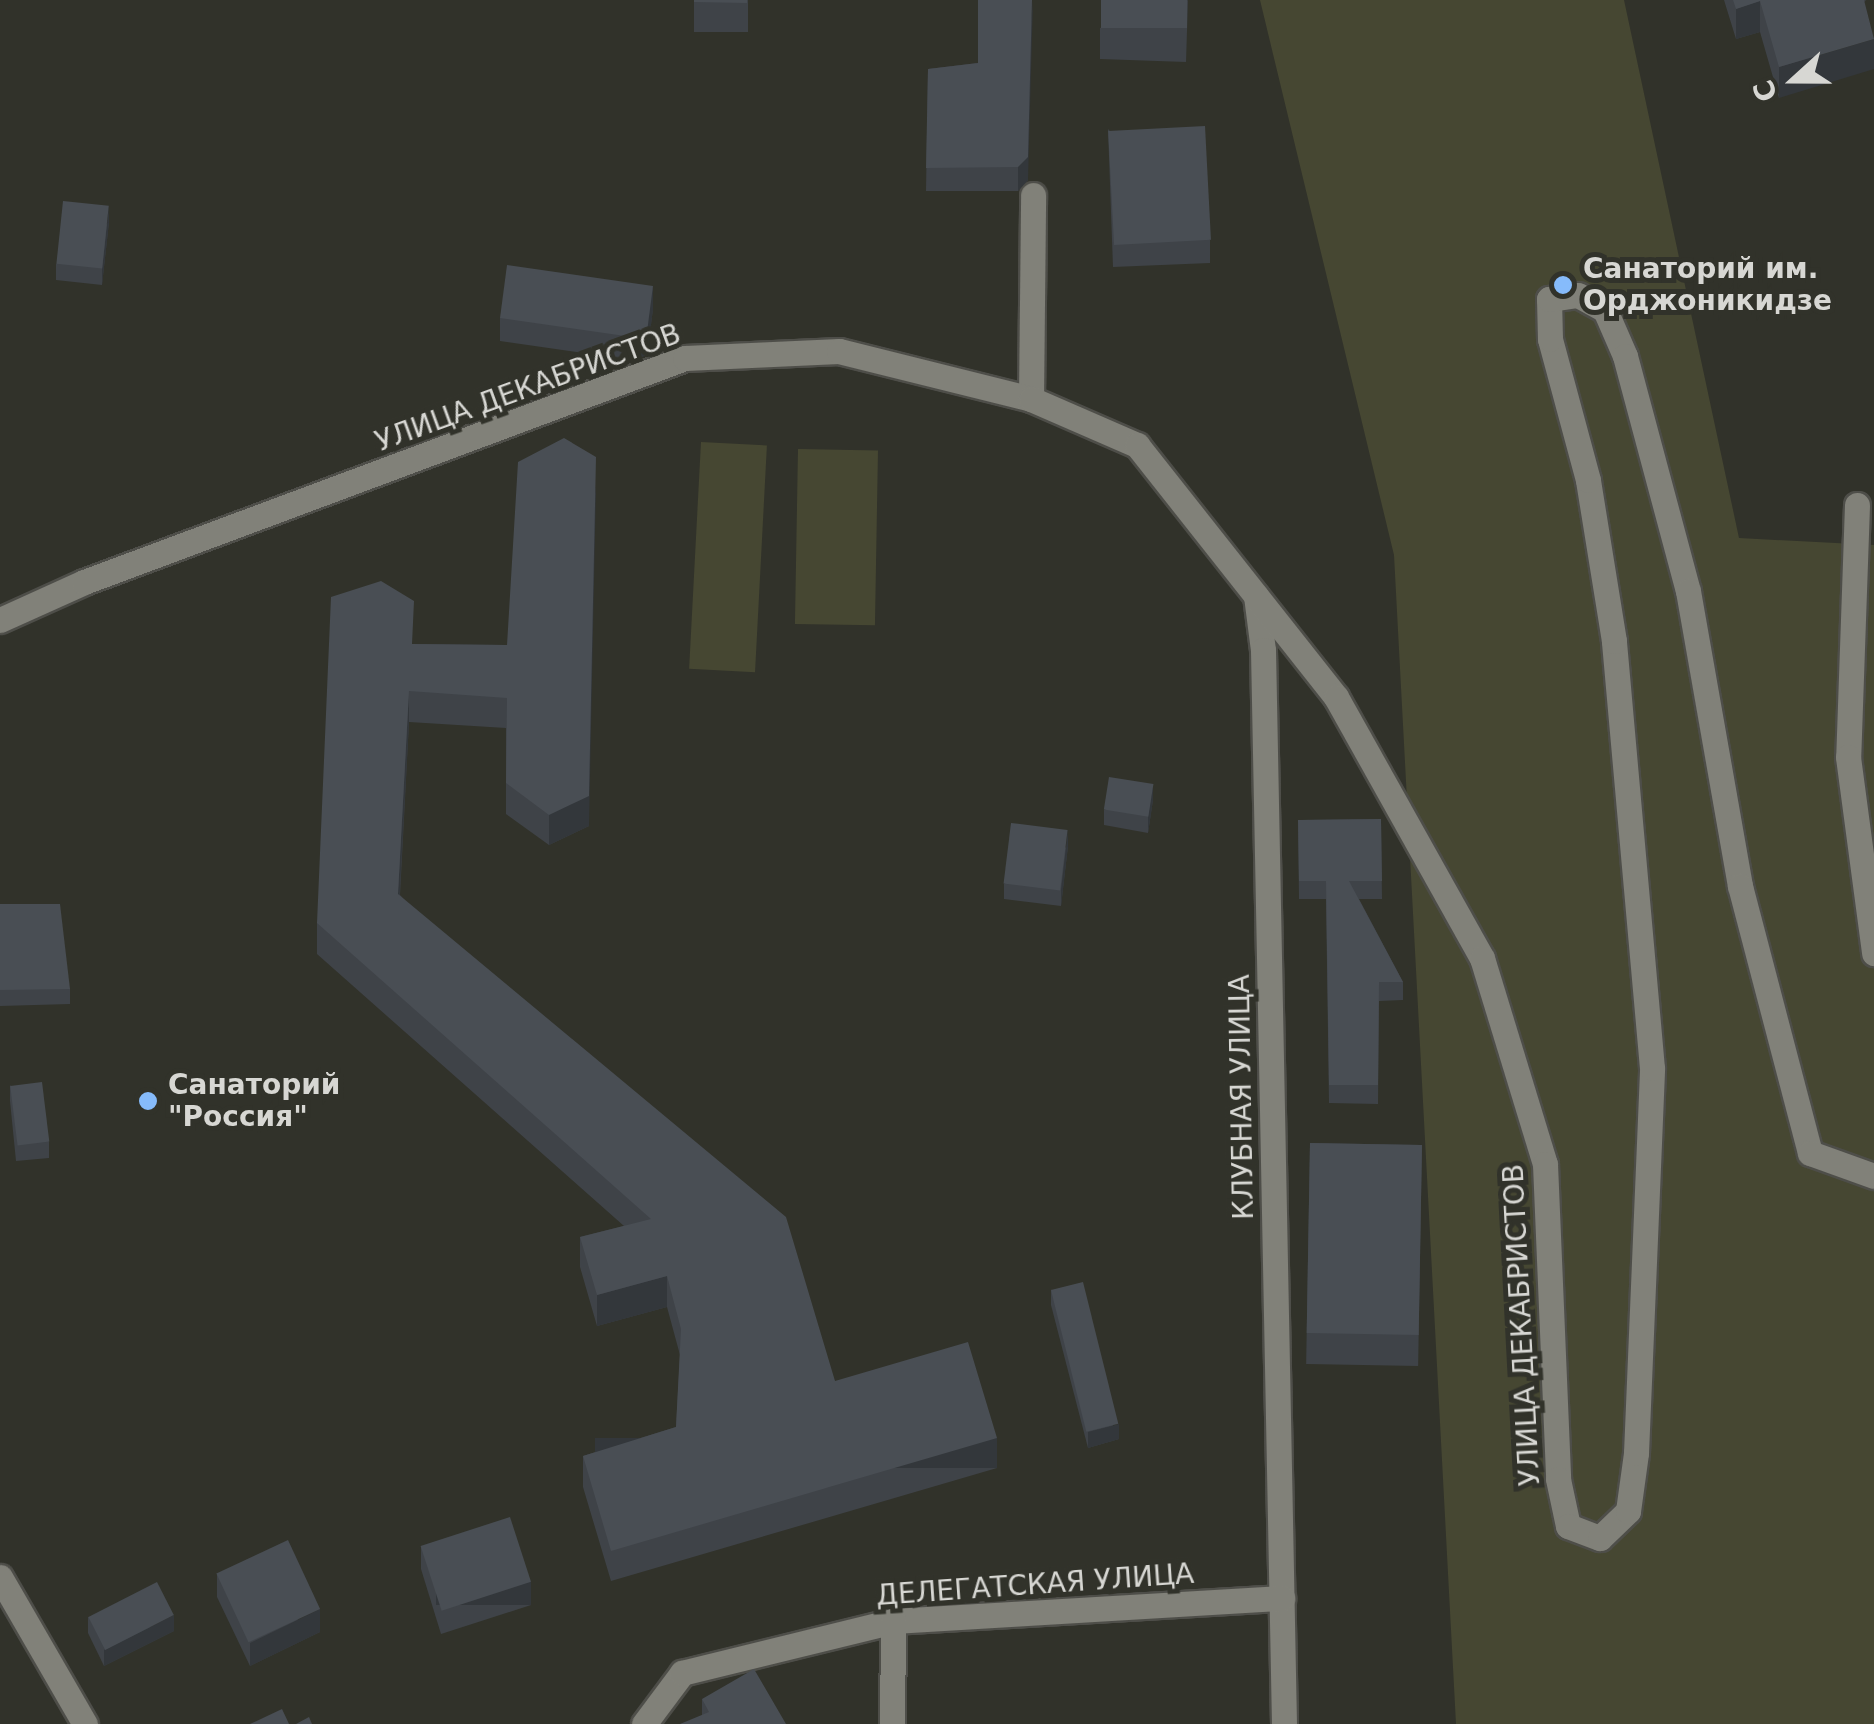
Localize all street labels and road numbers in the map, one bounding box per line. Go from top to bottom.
street label: УЛИЦА ДЕКАБРИСТОВ [371,317,685,459]
street label: КЛУБНАЯ УЛИЦА [1223,974,1261,1220]
street label: УЛИЦА ДЕКАБРИСТОВ [1497,1163,1547,1487]
street label: ДЕЛЕГАТСКАЯ УЛИЦА [875,1557,1195,1613]

